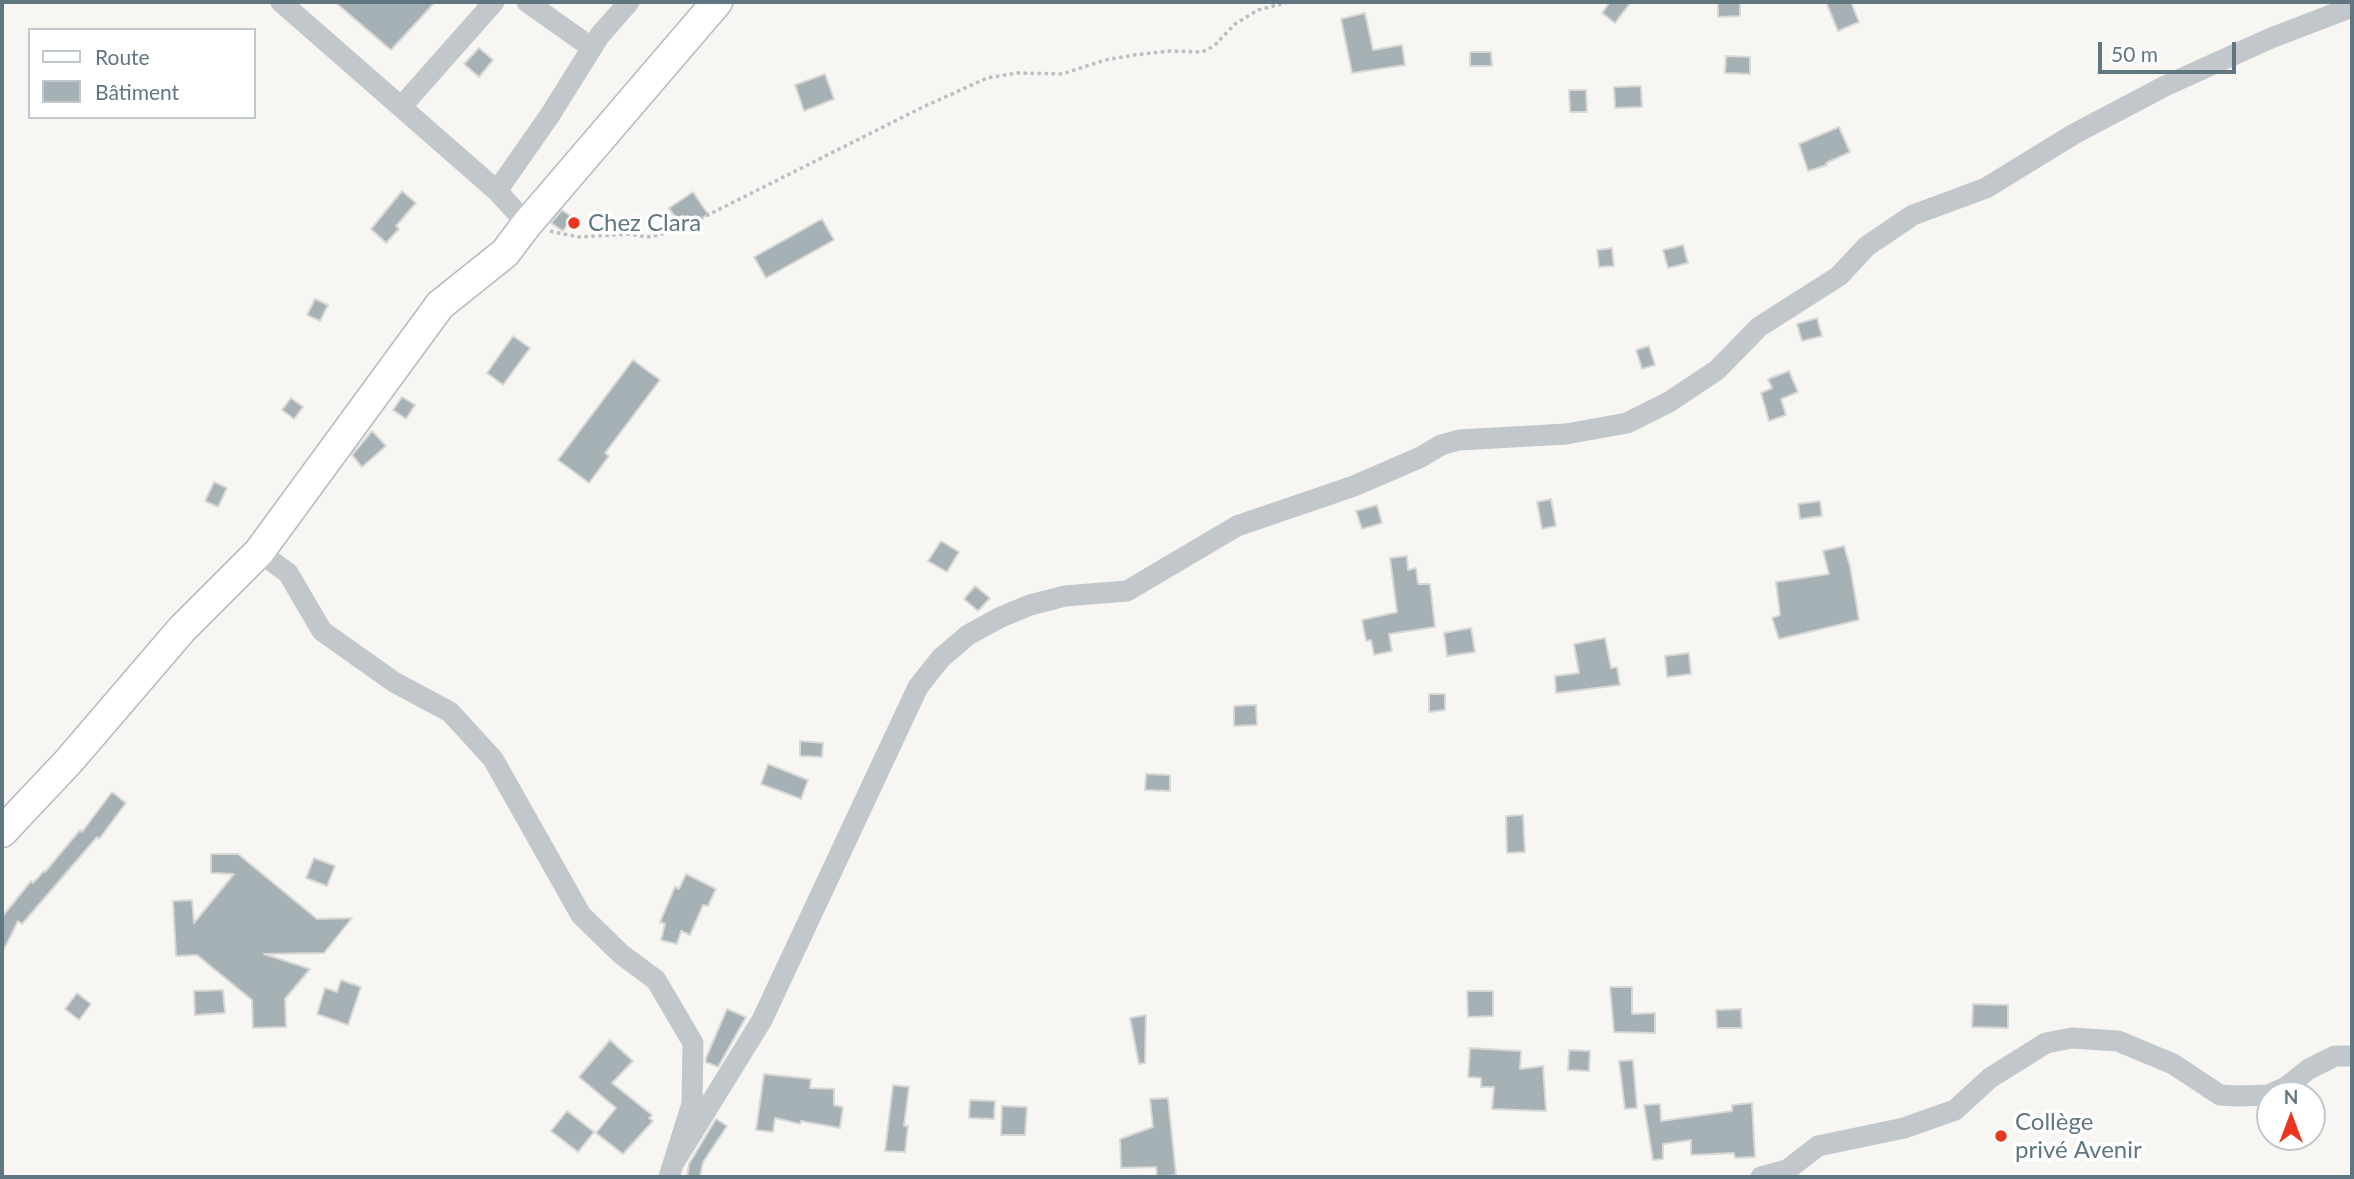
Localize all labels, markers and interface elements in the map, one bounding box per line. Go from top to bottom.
legend [28,28,256,119]
scale bar [2102,28,2240,72]
text: 50 m [2111,41,2158,66]
text: Route [95,44,150,69]
text: Bâtiment [95,79,179,104]
place label: Chez Clara [588,209,701,237]
marker: Chez Clara [566,215,582,231]
north arrow [2256,1081,2326,1151]
text: N [2284,1085,2298,1108]
place label: Collège privé Avenir [2015,1108,2142,1164]
marker: Collège privé Avenir [1993,1128,2009,1144]

